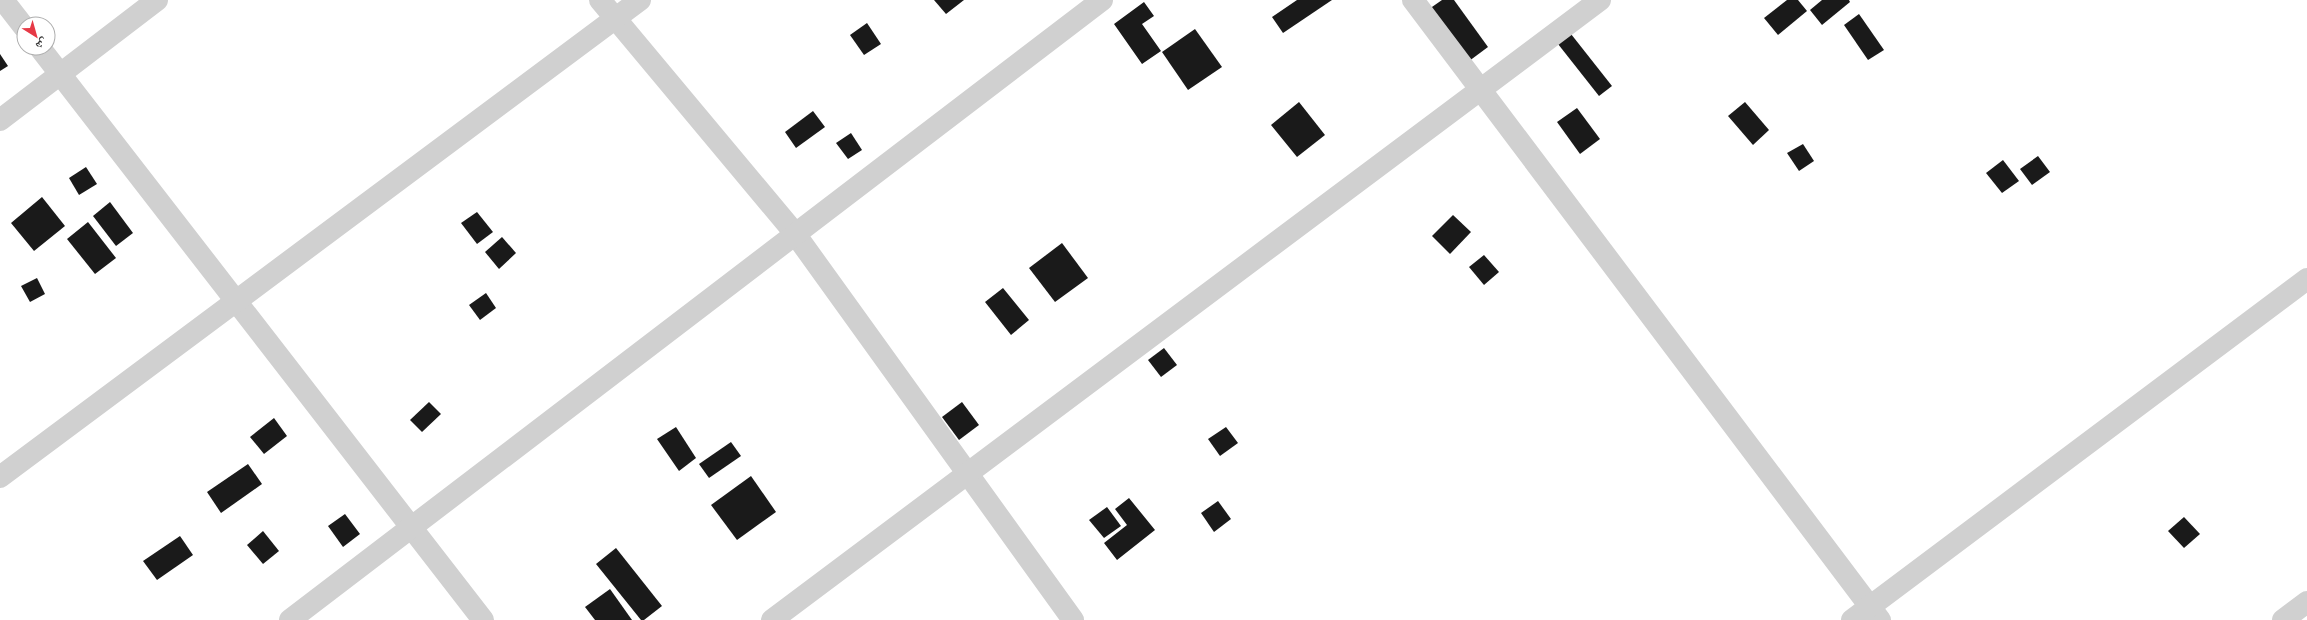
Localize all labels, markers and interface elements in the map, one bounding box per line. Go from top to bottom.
north arrow [16,16,56,56]
text: ش [32,34,50,52]

